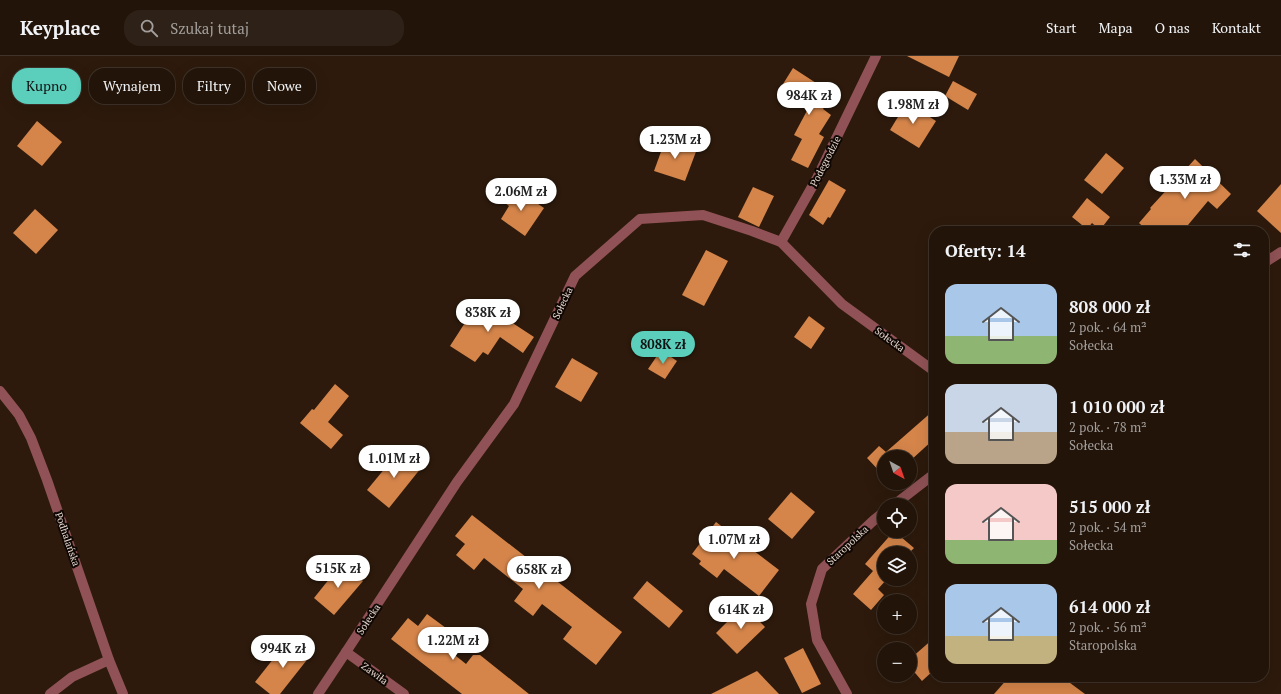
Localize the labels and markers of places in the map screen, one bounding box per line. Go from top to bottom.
pin: 984K zł [772,82,846,116]
pin: 1.98M zł [872,91,954,125]
pin: 1.23M zł [634,126,716,160]
pin: 1.33M zł [1144,166,1226,200]
pin: 2.06M zł [480,178,562,212]
pin: 838K zł [451,299,525,333]
pin: 808K zł [626,331,700,365]
pin: 1.01M zł [353,445,435,479]
pin: 1.07M zł [693,526,775,560]
pin: 515K zł [301,555,375,589]
pin: 658K zł [502,556,576,590]
pin: 614K zł [704,596,778,630]
pin: 1.22M zł [412,627,494,661]
pin: 994K zł [246,635,320,669]

